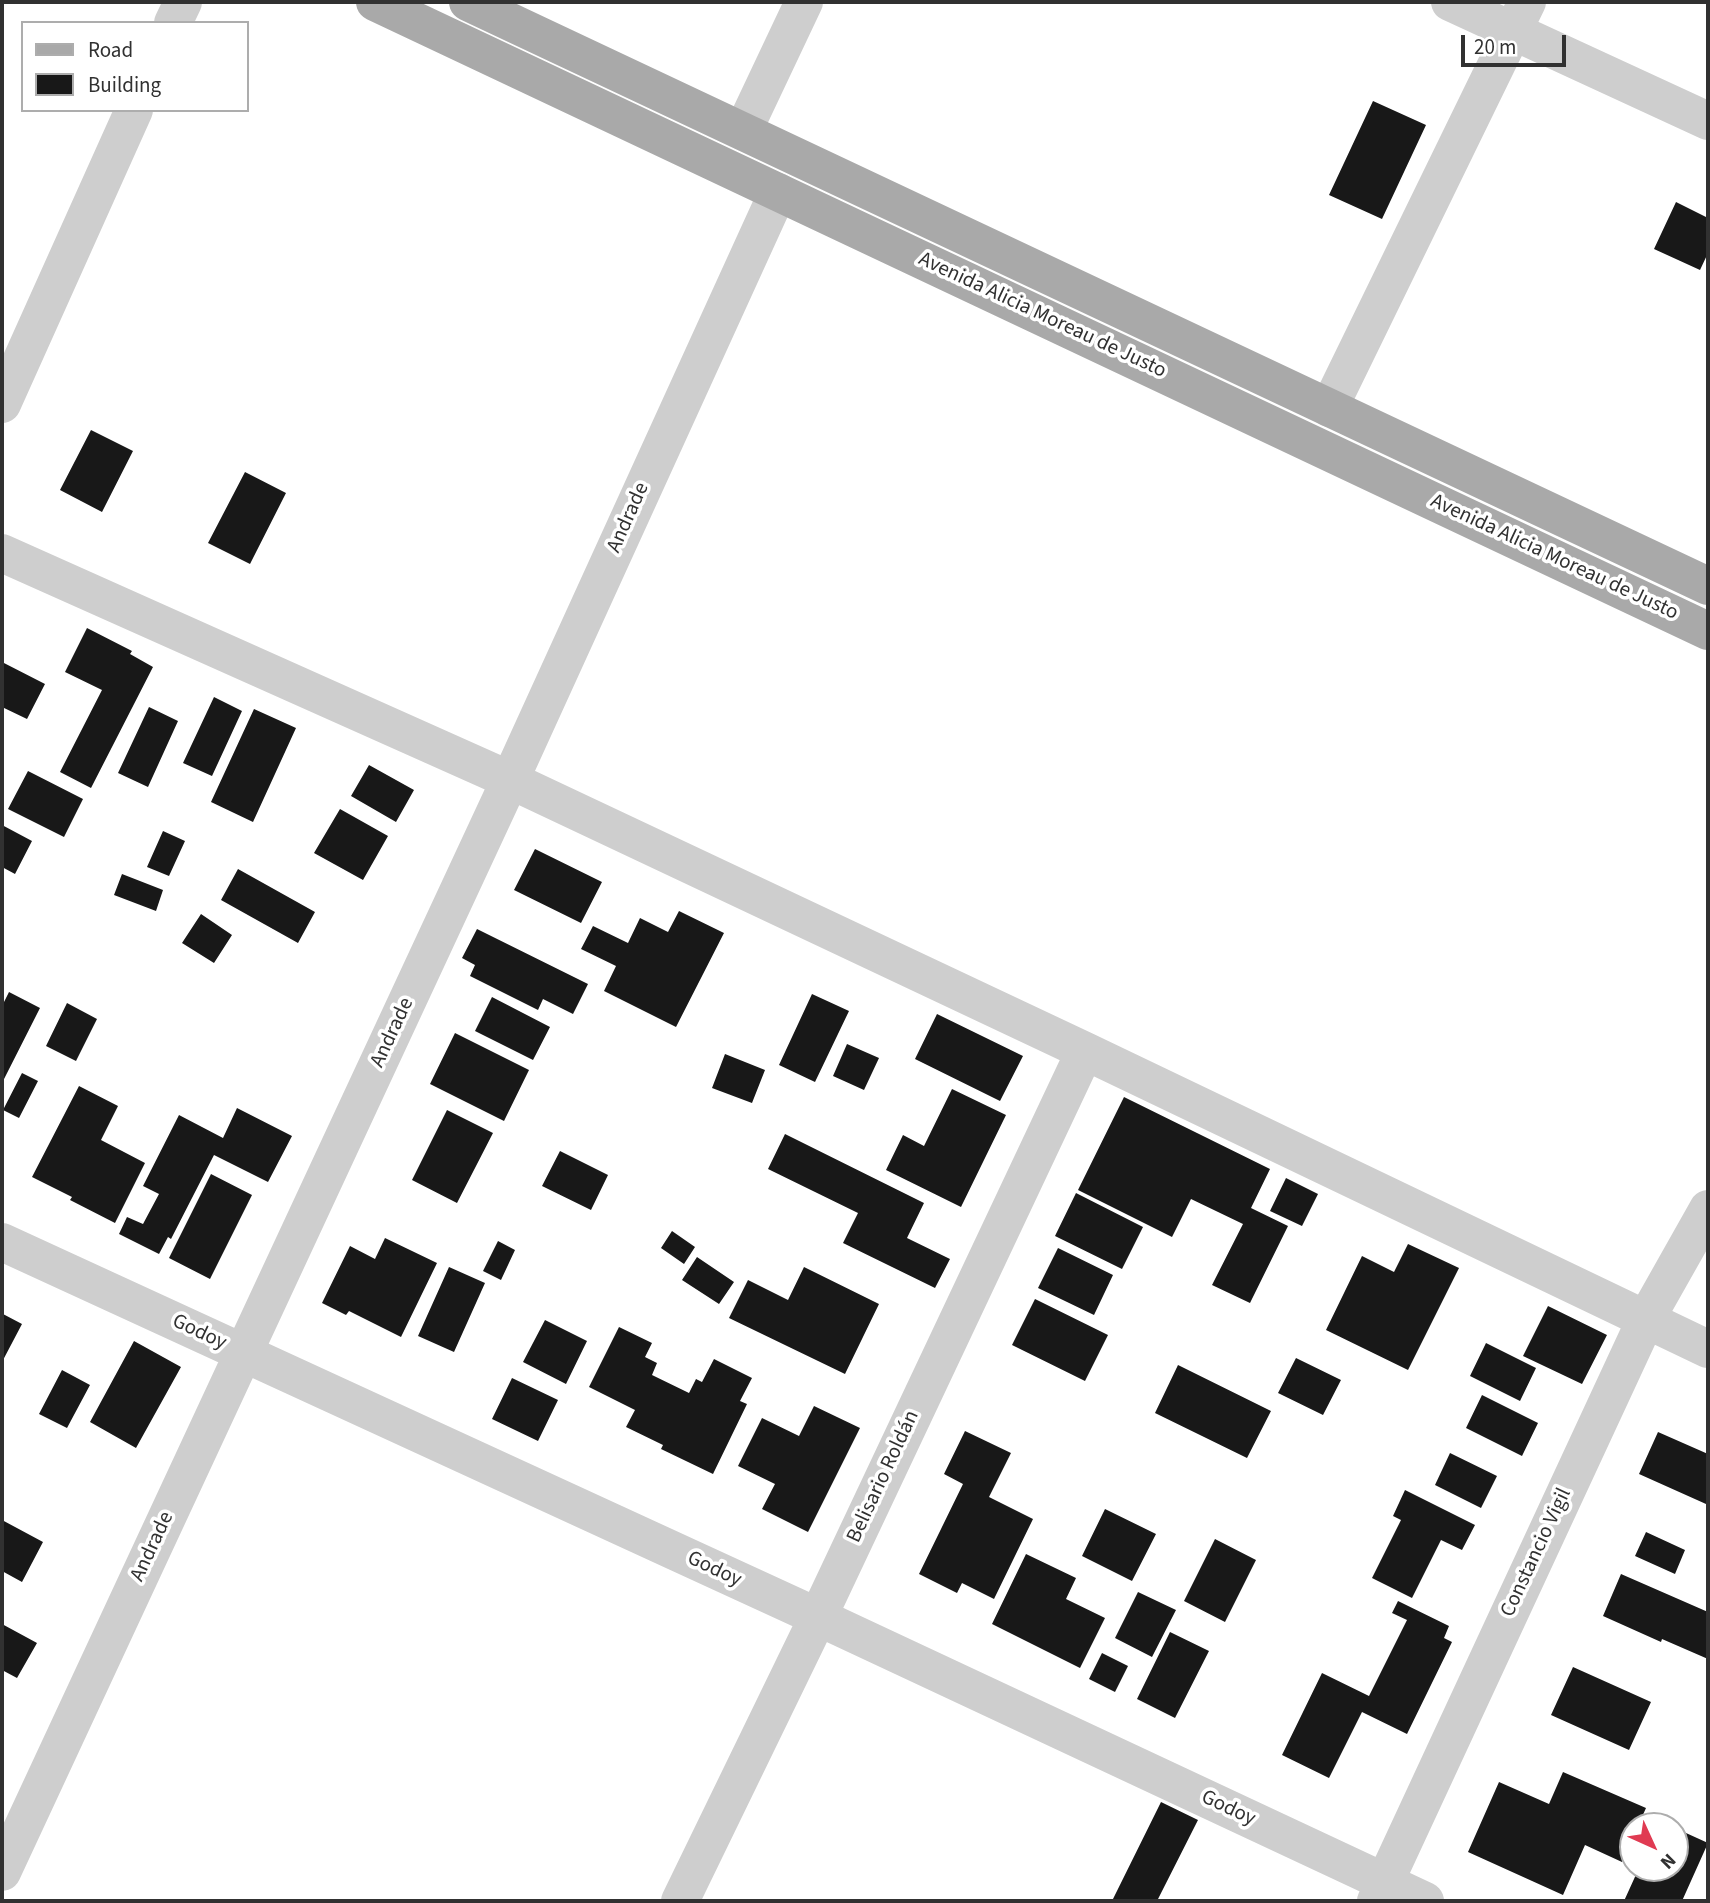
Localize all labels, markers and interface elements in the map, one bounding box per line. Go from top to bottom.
legend [21,21,248,112]
scale bar [1465,21,1570,65]
text: 20 m [1474,32,1516,62]
text: Road [88,35,133,65]
text: Building [88,70,161,100]
street label: Avenida Alicia Moreau de Justo [914,247,1170,385]
street label: Andrade [602,479,656,557]
street label: Avenida Alicia Moreau de Justo [1426,489,1682,627]
street label: Andrade [366,994,420,1072]
street label: Godoy [168,1310,230,1356]
street label: Belisario Roldán [842,1407,926,1547]
street label: Constancio Vigil [1496,1485,1578,1621]
street label: Andrade [126,1508,180,1586]
street label: Godoy [683,1547,745,1593]
street label: Godoy [1197,1786,1259,1832]
north arrow [1619,1812,1689,1882]
text: N [1654,1847,1682,1875]

